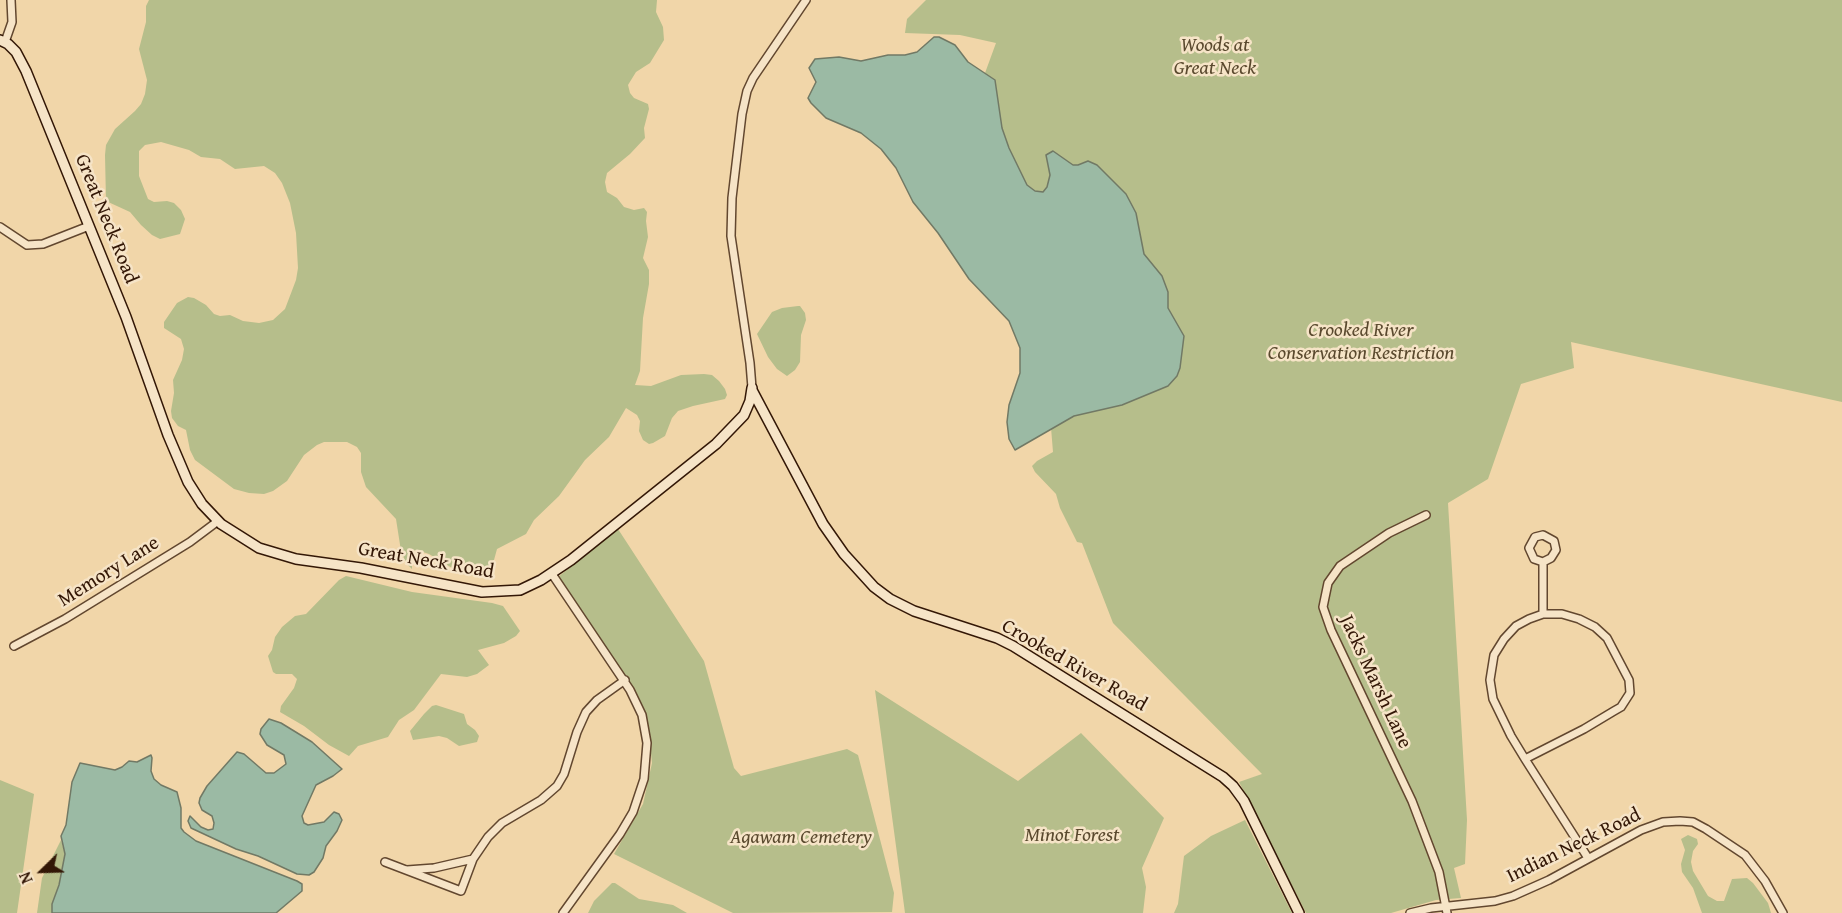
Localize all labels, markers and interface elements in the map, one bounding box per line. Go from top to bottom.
park label: Woods at Great Neck [1174,34,1256,81]
street label: Great Neck Road [69,151,143,287]
park label: Crooked River Conservation Restriction [1268,319,1454,366]
street label: Memory Lane [54,531,164,613]
street label: Great Neck Road [356,537,496,585]
street label: Jacks Marsh Lane [1334,612,1416,752]
street label: Crooked River Road [997,615,1151,717]
street label: Indian Neck Road [1503,803,1645,889]
park label: Minot Forest [1025,824,1119,848]
park label: Agawam Cemetery [730,826,872,850]
north arrow [12,841,72,901]
text: N [12,868,39,888]

